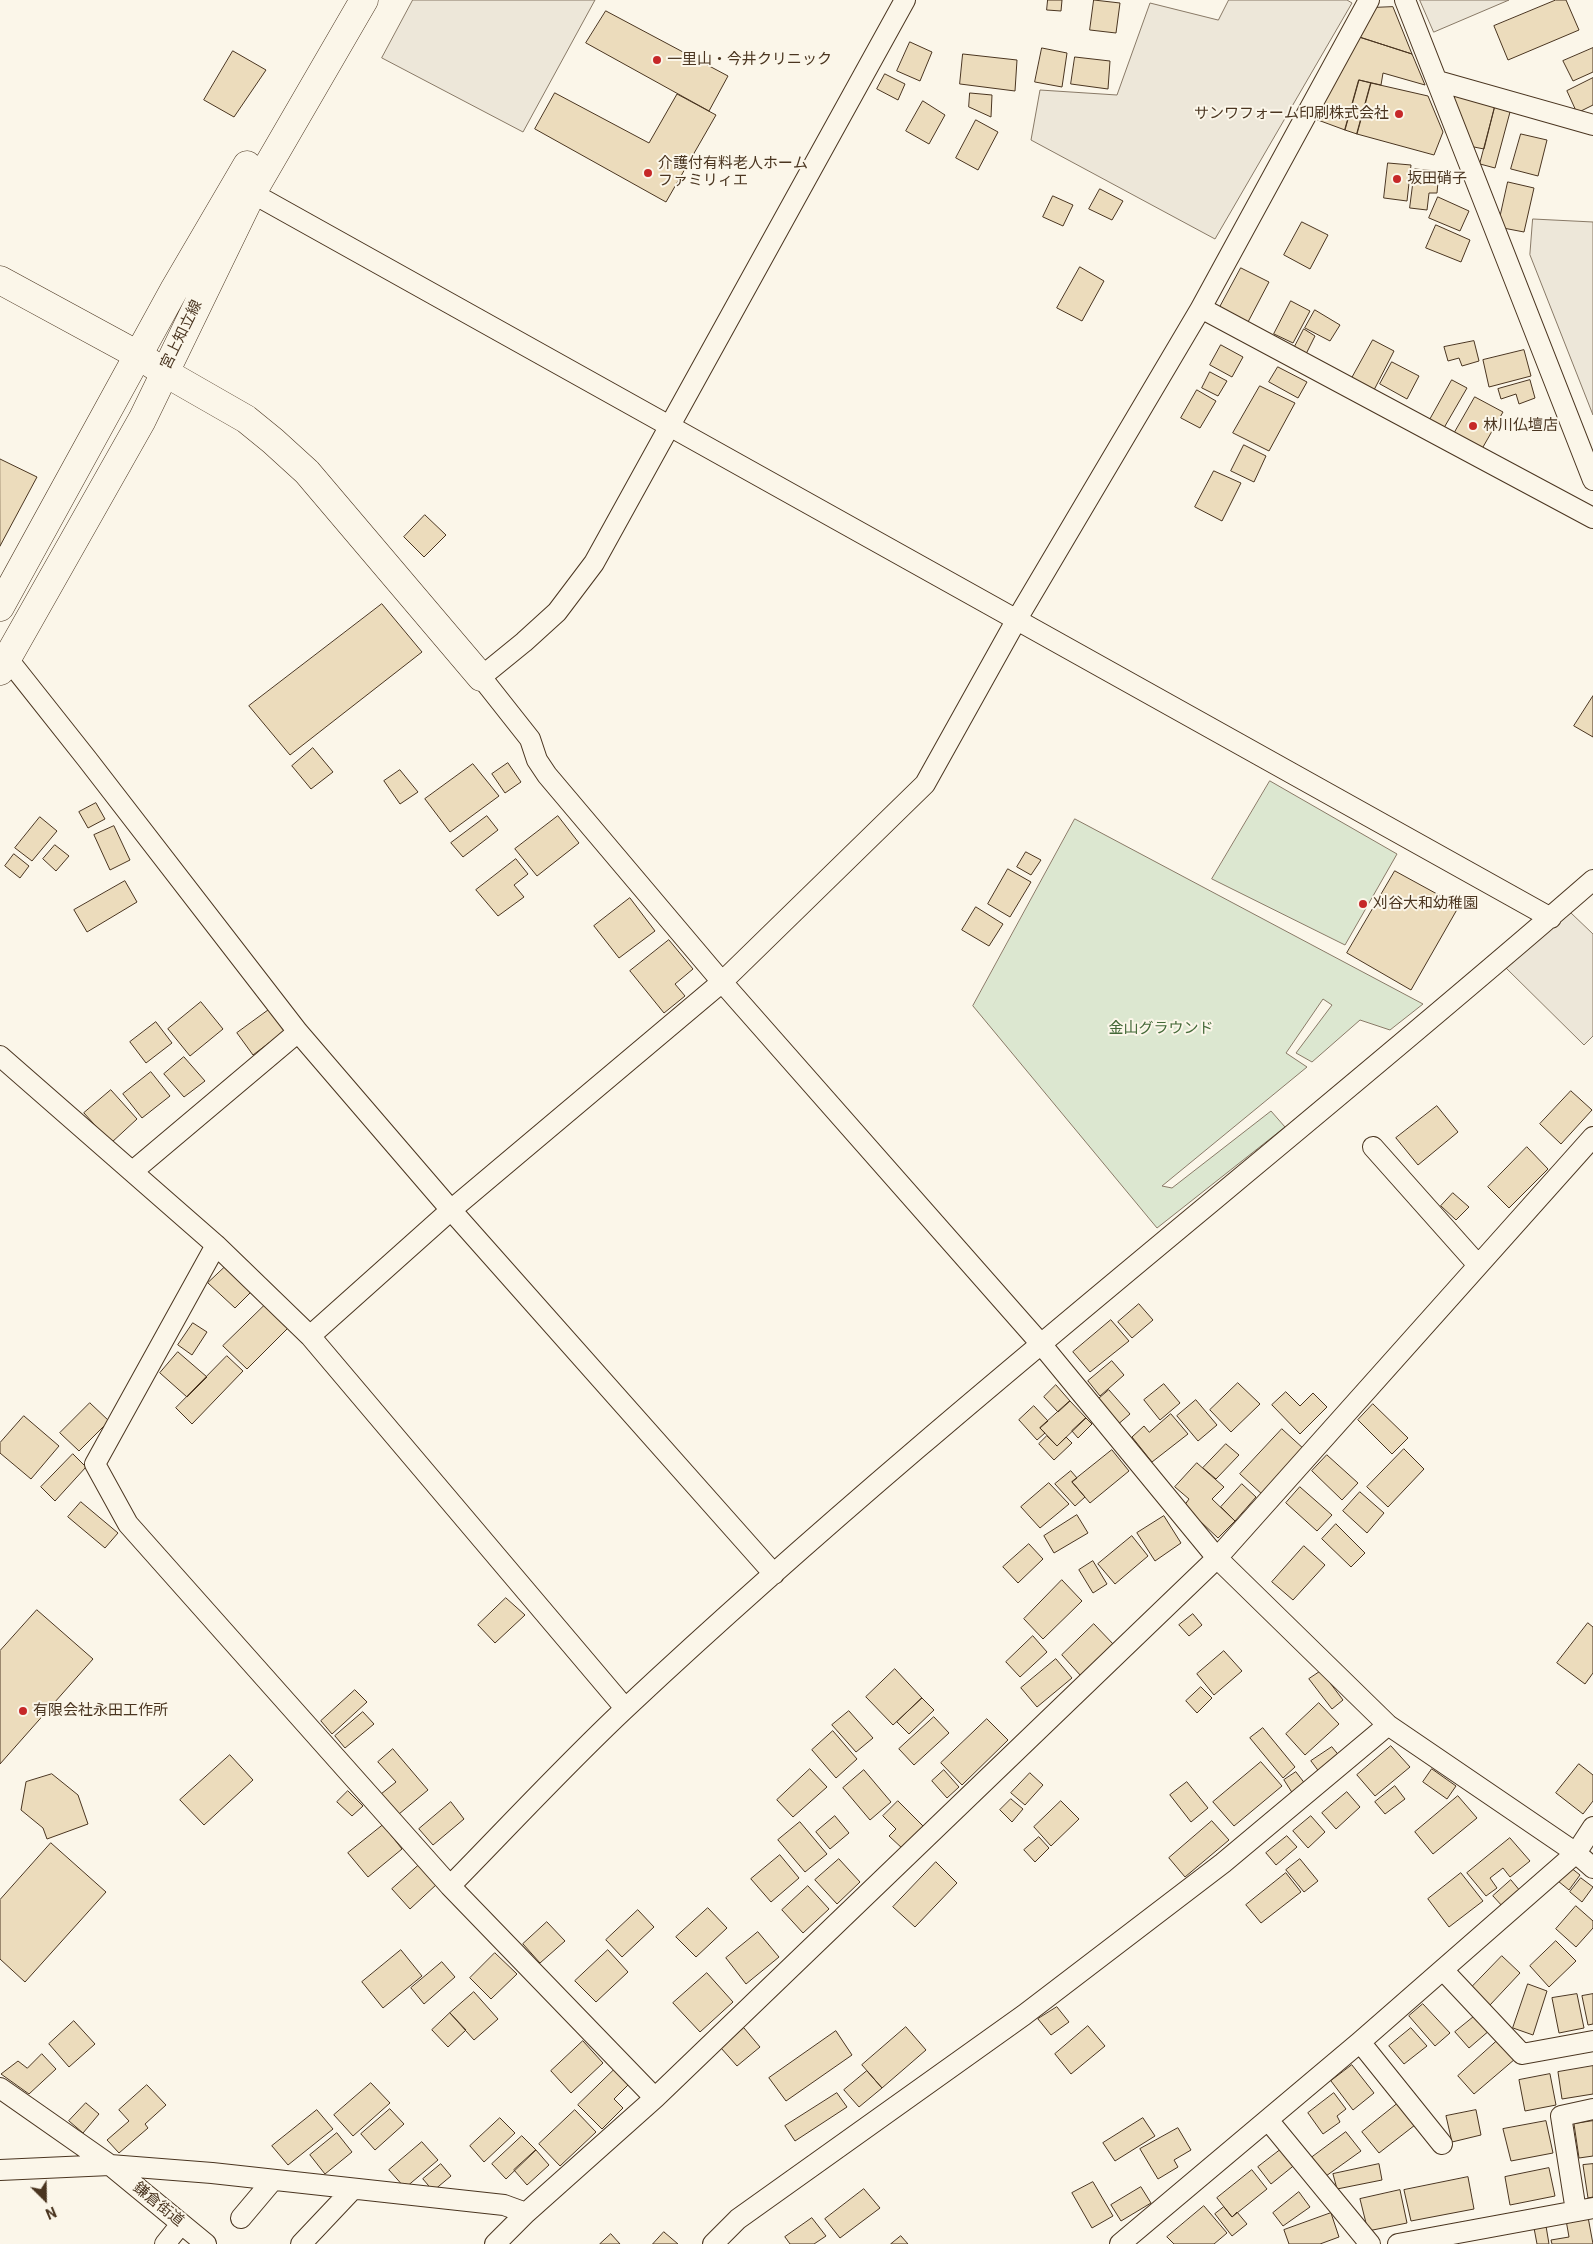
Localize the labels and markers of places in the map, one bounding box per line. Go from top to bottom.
place label: 一里山・今井クリニック [667,51,832,69]
marker: 一里山・今井クリニック [651,54,663,66]
place label: サンワフォーム印刷株式会社 [1194,105,1389,123]
marker: サンワフォーム印刷株式会社 [1393,108,1405,120]
place label: 介護付有料老人ホーム ファミリィエ [658,155,808,190]
marker: 介護付有料老人ホーム ファミリィエ [642,167,654,179]
place label: 坂田硝子 [1407,170,1467,188]
marker: 坂田硝子 [1391,173,1403,185]
place label: 林川仏壇店 [1483,417,1558,435]
marker: 林川仏壇店 [1467,420,1479,432]
place label: 刈谷大和幼稚園 [1373,895,1478,913]
marker: 刈谷大和幼稚園 [1357,898,1369,910]
place label: 有限会社永田工作所 [33,1702,168,1720]
marker: 有限会社永田工作所 [17,1705,29,1717]

